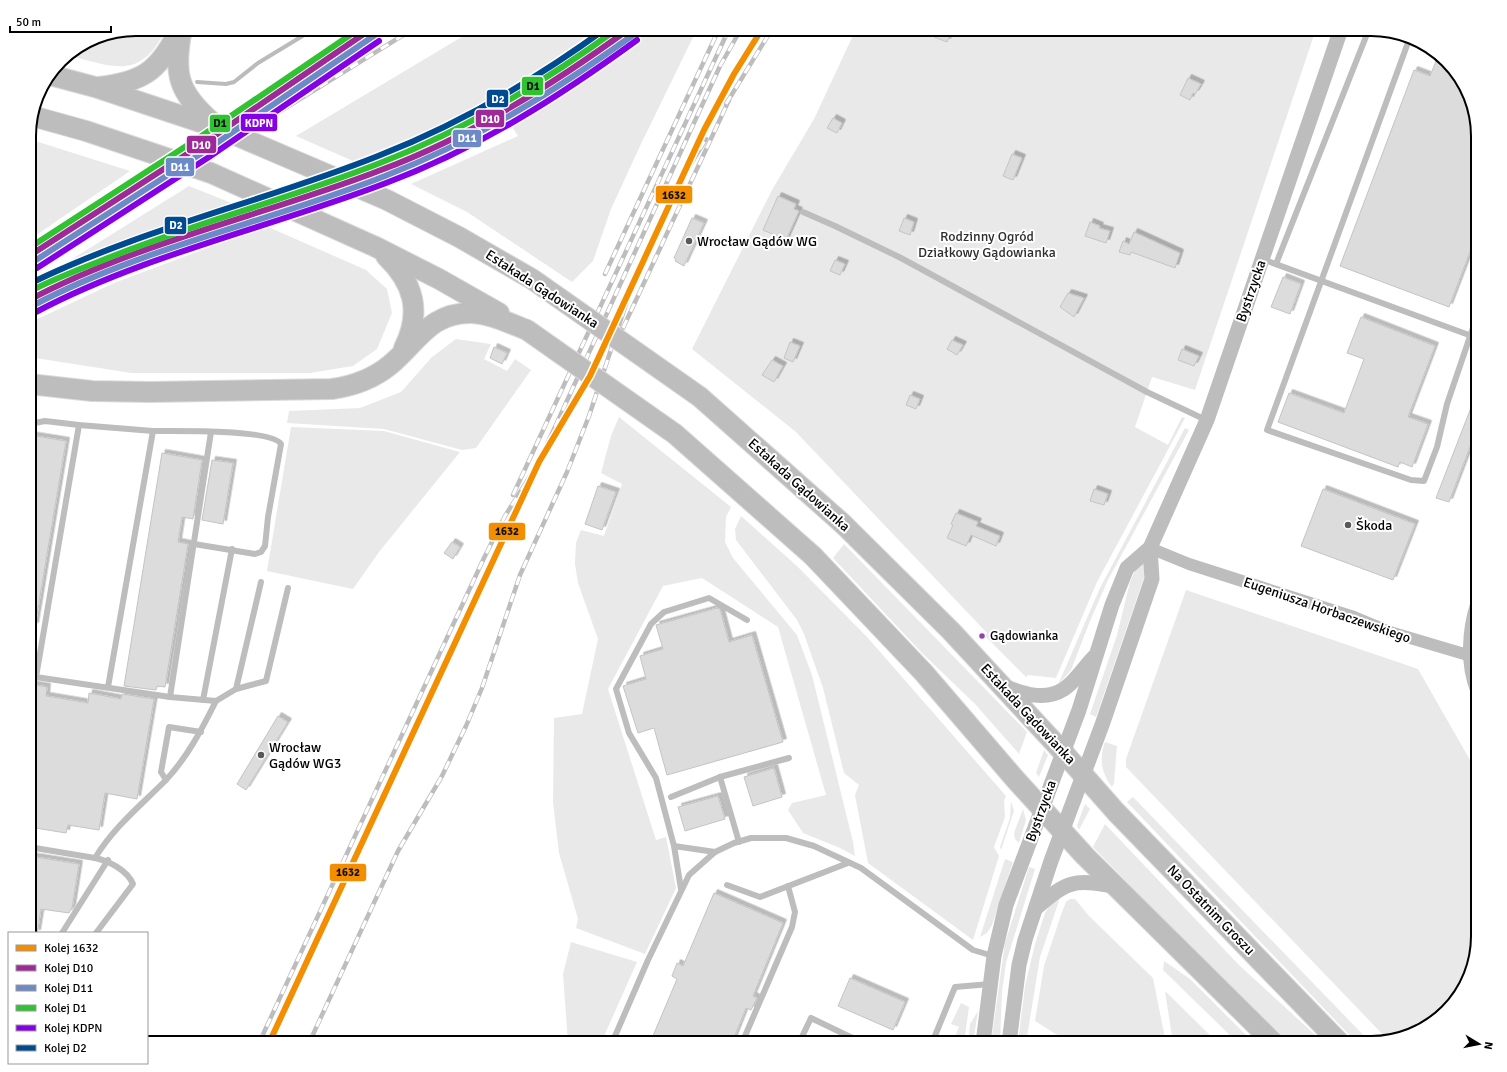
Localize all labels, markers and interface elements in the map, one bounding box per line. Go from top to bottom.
scale bar [10,8,111,34]
text: 50 m [16,15,41,30]
line badge: D1 [521,76,544,96]
text: D1 [526,80,540,93]
line badge: D2 [486,89,509,108]
text: D2 [491,93,505,106]
line badge: D10 [475,109,505,128]
line badge: KDPN [240,113,278,132]
text: D10 [480,113,500,126]
line badge: D1 [209,114,231,133]
text: D1 [213,117,227,130]
text: KDPN [245,117,273,130]
line badge: D11 [452,129,482,148]
text: D11 [457,132,477,145]
line badge: D10 [186,135,217,154]
text: D10 [191,139,211,152]
line badge: D11 [165,157,195,177]
text: D11 [170,161,190,174]
line badge: 1632 [655,185,693,204]
text: 1632 [662,189,686,202]
line badge: D2 [164,216,187,235]
text: D2 [169,219,183,232]
park label: Rodzinny Ogród Działkowy Gądowianka [918,228,1056,261]
place label: Wrocław Gądów WG [697,233,817,250]
marker: Wrocław Gądów WG [684,236,694,246]
street label: Estakada Gądowianka [482,246,602,332]
street label: Bystrzycka [1232,258,1270,324]
street label: Estakada Gądowianka [745,435,853,535]
place label: Škoda [1356,517,1392,534]
marker: Škoda [1343,520,1353,530]
line badge: 1632 [488,522,526,541]
text: 1632 [495,525,519,538]
street label: Eugeniusza Horbaczewskiego [1241,573,1413,647]
place label: Gądowianka [990,628,1058,644]
marker: Gądowianka [977,631,987,641]
street label: Estakada Gądowianka [977,660,1079,768]
place label: Wrocław Gądów WG3 [269,739,341,772]
marker: Wrocław Gądów WG3 [256,750,266,760]
street label: Bystrzycka [1022,778,1060,844]
street label: Na Ostatnim Groszu [1164,861,1258,959]
line badge: 1632 [329,863,367,882]
text: 1632 [336,866,360,879]
legend [8,932,148,1064]
text: Kolej 1632 [44,941,99,956]
text: Kolej D10 [44,961,93,976]
text: Kolej D11 [44,981,93,996]
text: Kolej D1 [44,1001,87,1016]
text: Kolej KDPN [44,1021,102,1036]
north arrow [1459,1024,1499,1064]
text: Kolej D2 [44,1041,87,1056]
text: N [1481,1041,1495,1051]

